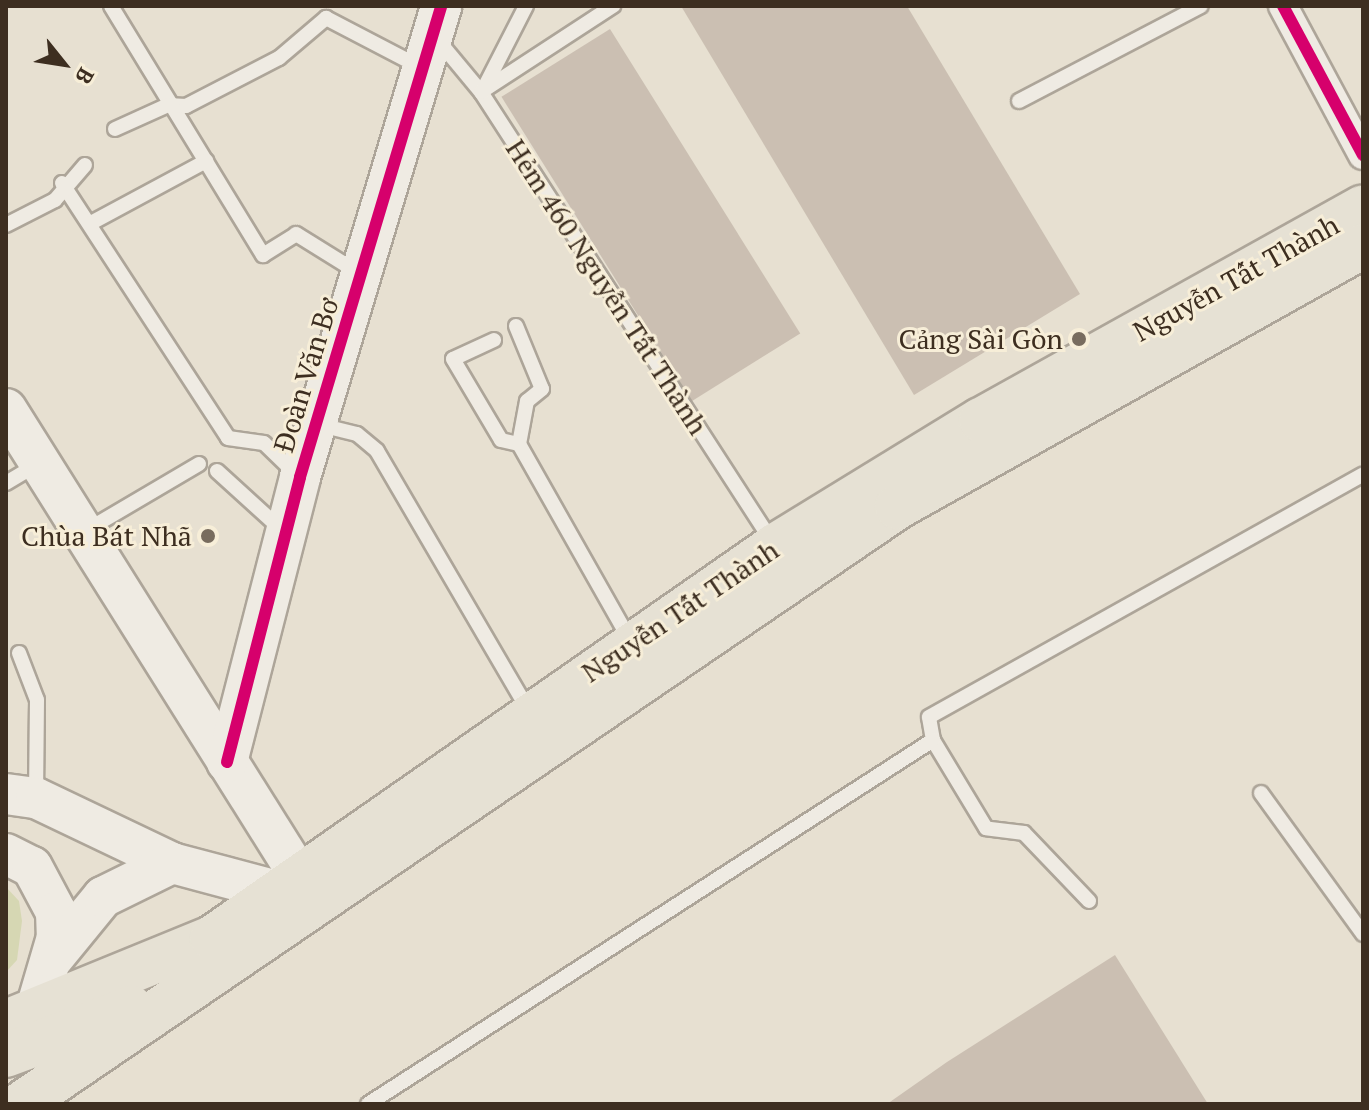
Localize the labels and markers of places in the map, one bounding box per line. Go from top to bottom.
place label: Cảng Sài Gòn [899,322,1063,356]
marker: Cảng Sài Gòn [1070,330,1088,348]
place label: Chùa Bát Nhã [21,519,192,553]
marker: Chùa Bát Nhã [199,527,217,545]

